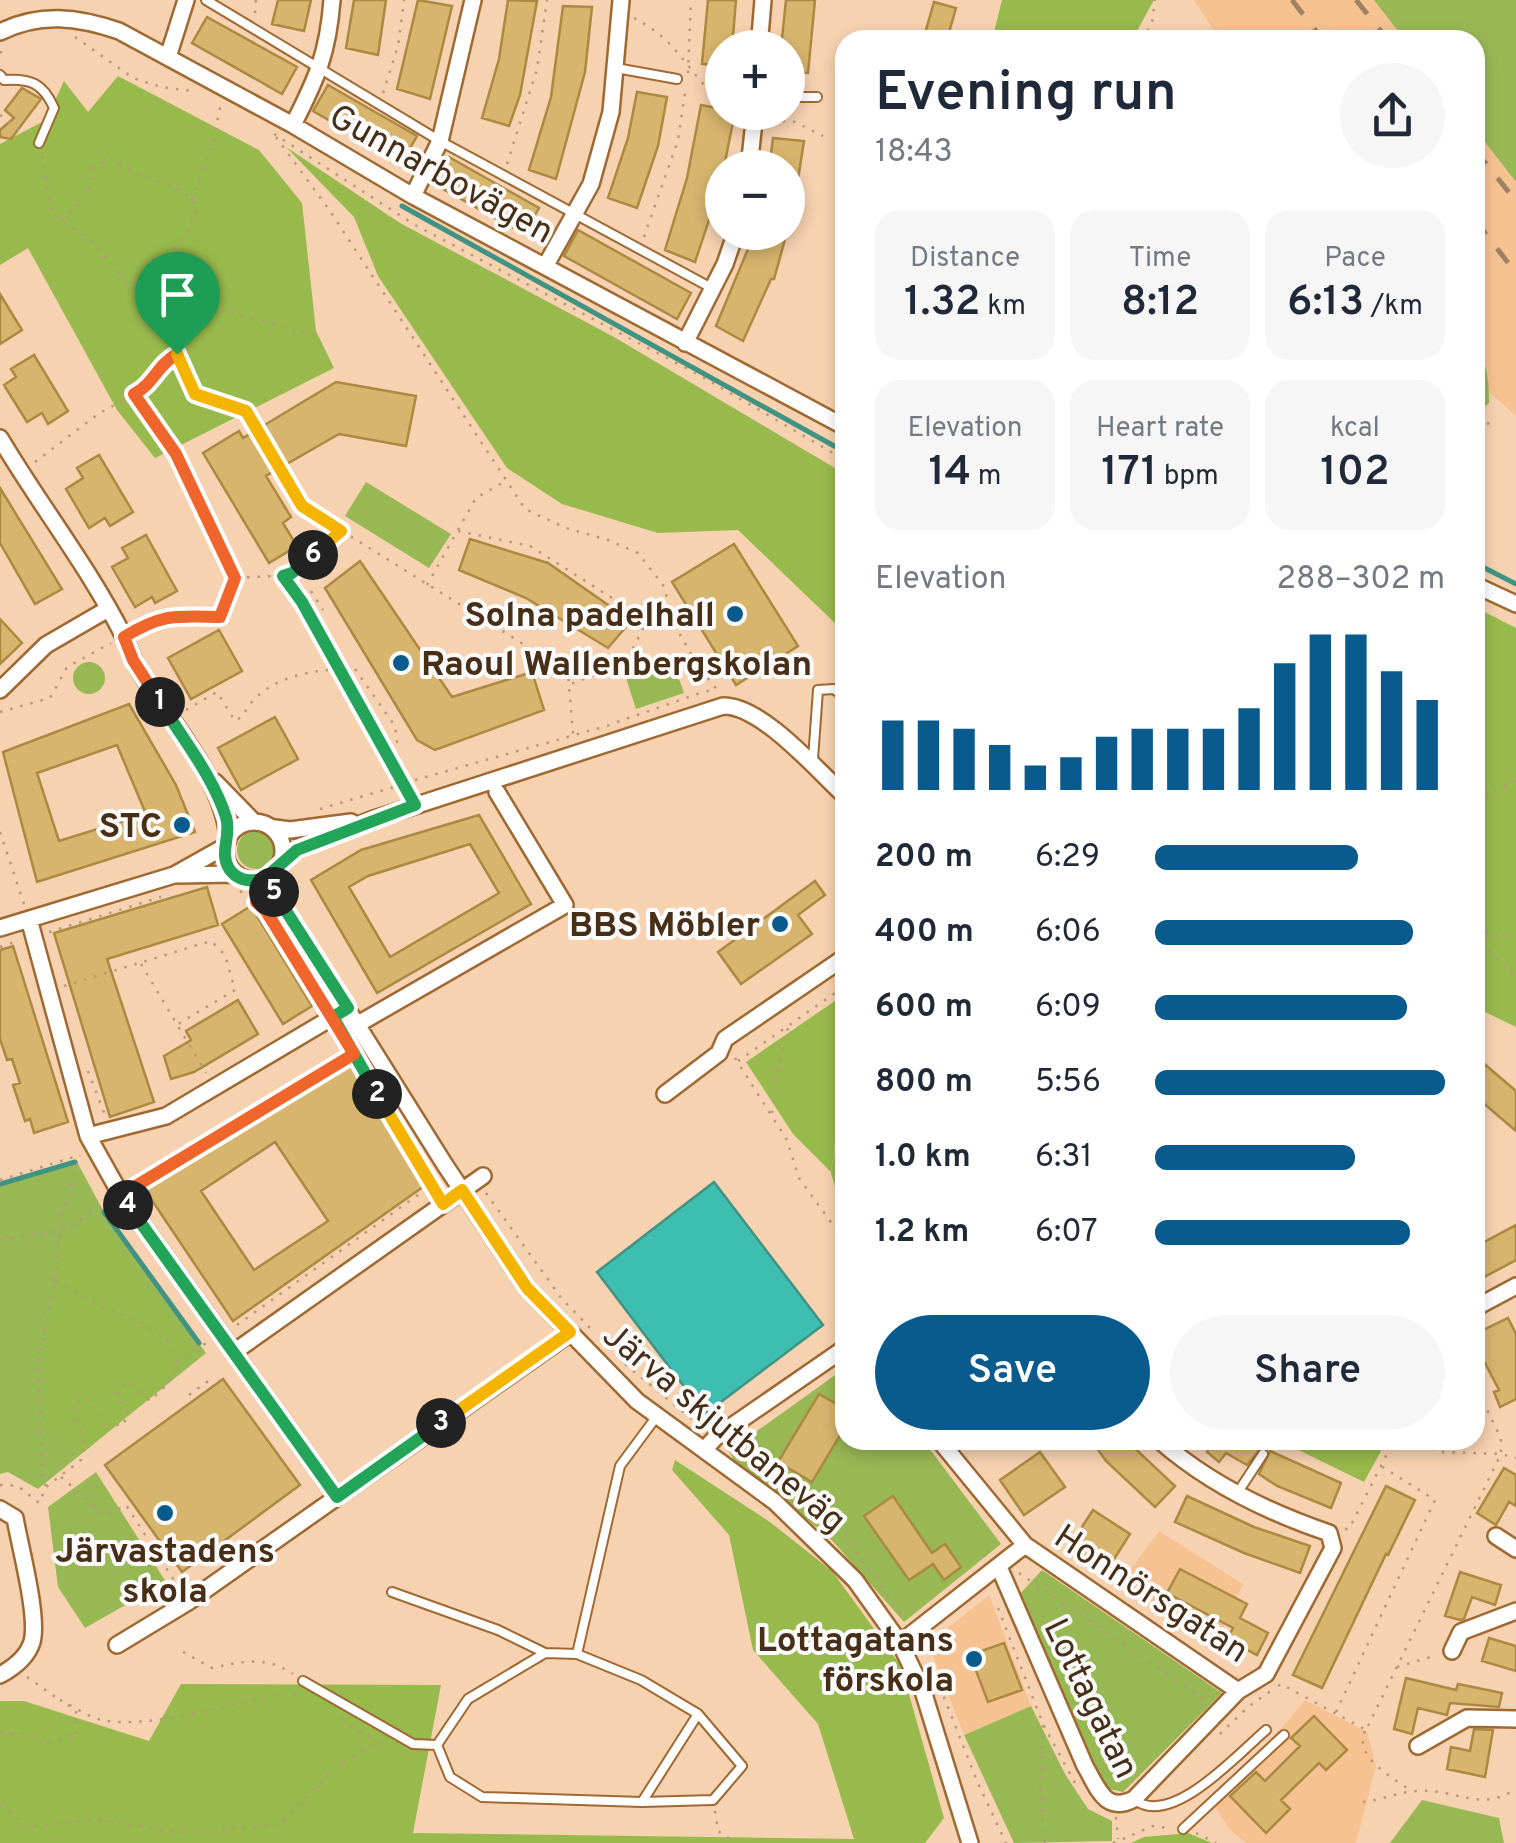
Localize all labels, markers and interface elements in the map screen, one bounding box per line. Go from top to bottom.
map controls [705,30,805,250]
button: + [705,30,805,130]
text: Evening run [875,60,1177,130]
button: share [1340,63,1445,168]
street label: Gunnarbovägen [321,96,561,255]
text: 18:43 [875,133,953,173]
button: − [705,150,805,250]
text: Distance [910,241,1020,277]
text: Time [1129,241,1191,277]
text: Pace [1324,241,1386,277]
pin [135,252,220,355]
icon: arrive [150,267,205,322]
text: 1.32 [904,277,981,330]
text: 8:12 [1121,277,1199,330]
text: 6:13 [1287,277,1364,330]
text: km [981,289,1026,325]
text: /km [1364,289,1423,325]
text: Elevation [907,411,1023,447]
text: Heart rate [1096,411,1224,447]
text: kcal [1330,411,1380,447]
text: 14 [928,447,971,500]
text: 171 [1101,447,1157,500]
text: 102 [1320,447,1390,500]
text: m [971,459,1002,495]
text: bpm [1157,459,1219,495]
pin: 6 [288,530,338,580]
text: 6 [304,537,322,573]
text: Elevation [875,560,1007,600]
text: 288–302 m [1276,560,1445,600]
place label: Solna padelhall [465,595,715,639]
marker: Solna padelhall [724,603,746,625]
place label: Raoul Wallenbergskolan [421,644,812,688]
marker: Raoul Wallenbergskolan [390,652,412,674]
pin: 1 [135,677,185,727]
text: 1 [154,684,166,720]
place label: STC [99,806,162,850]
marker: STC [171,814,193,836]
text: 200 m [875,838,973,878]
text: 6:29 [1035,838,1100,878]
pin: 5 [249,867,299,917]
text: 5 [265,874,283,910]
place label: BBS Möbler [569,905,760,949]
marker: BBS Möbler [769,913,791,935]
text: 400 m [875,913,974,953]
text: 6:06 [1035,913,1101,953]
text: 600 m [875,988,973,1028]
text: 6:09 [1035,988,1101,1028]
text: 800 m [875,1063,973,1103]
text: 5:56 [1035,1063,1101,1103]
pin: 2 [352,1069,402,1119]
text: 2 [368,1076,386,1112]
text: 1.0 km [875,1138,971,1178]
text: 6:31 [1035,1138,1092,1178]
pin: 4 [103,1180,153,1230]
text: 4 [119,1187,137,1223]
text: 1.2 km [875,1213,969,1253]
text: 6:07 [1035,1213,1098,1253]
street label: Järva skjutbaneväg [592,1315,854,1544]
button: Save [875,1315,1150,1430]
button: Share [1170,1315,1445,1430]
pin: 3 [416,1398,466,1448]
text: 3 [433,1405,449,1441]
marker: Järvastadens skola [154,1502,176,1524]
street label: Honnörsgatan [1045,1516,1256,1675]
place label: Järvastadens skola [55,1531,275,1615]
street label: Lottagatan [1032,1612,1147,1787]
place label: Lottagatans förskola [757,1620,954,1704]
marker: Lottagatans förskola [963,1648,985,1670]

